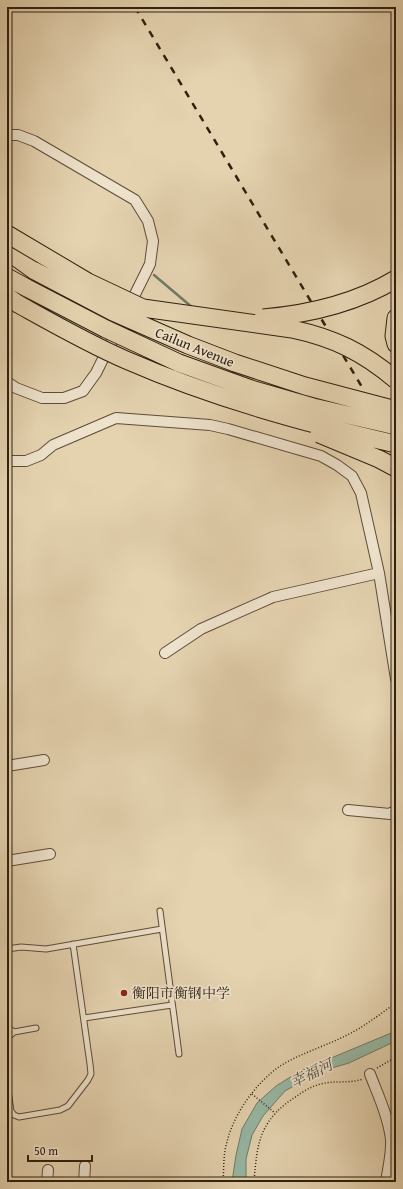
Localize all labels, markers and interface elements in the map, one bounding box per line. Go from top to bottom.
street label: Cailun Avenue [152,322,238,372]
place label: 衡阳市衡钢中学 [132,983,230,1003]
marker: 衡阳市衡钢中学 [119,988,129,998]
water label: 幸福河 [286,1052,339,1092]
scale bar [28,1137,92,1163]
text: 50 m [34,1142,58,1159]

